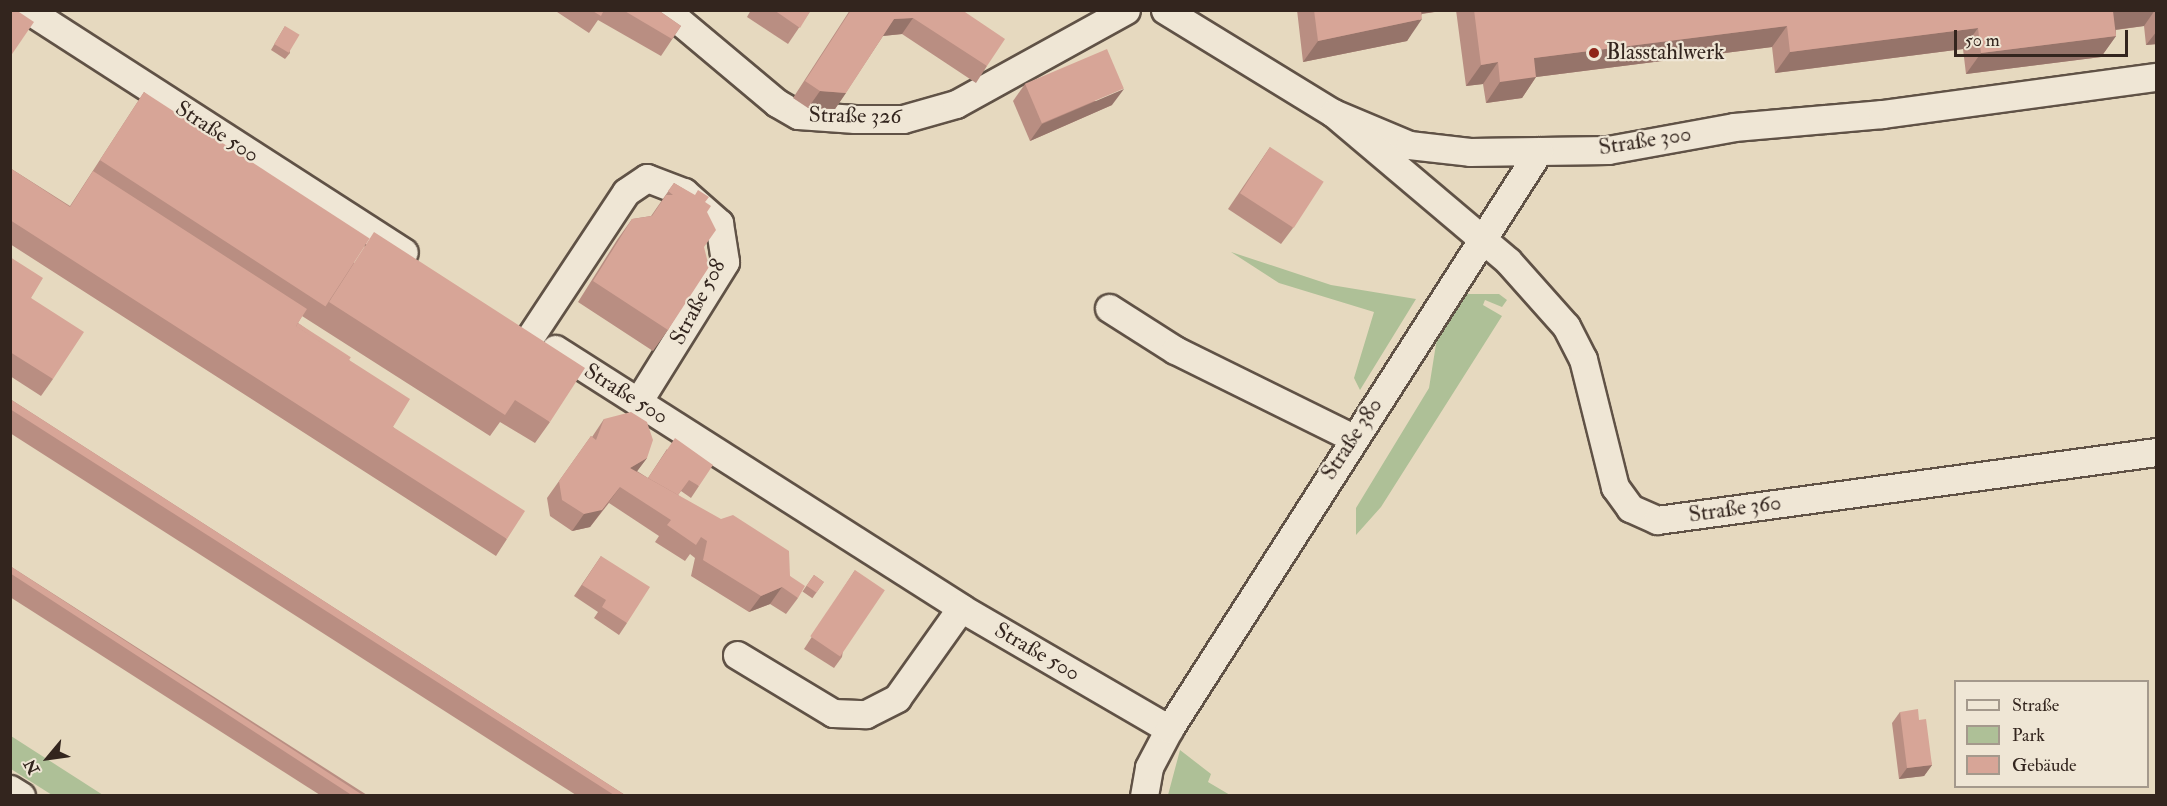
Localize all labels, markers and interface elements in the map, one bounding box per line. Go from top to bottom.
scale bar [1957,18,2131,56]
text: 50 m [1965,29,2000,52]
place label: Blasstahlwerk [1606,40,1725,66]
marker: Blasstahlwerk [1587,46,1601,60]
street label: Straße 500 [170,95,264,169]
street label: Straße 326 [808,102,902,130]
street label: Straße 300 [1597,121,1693,161]
street label: Straße 508 [664,255,732,349]
street label: Straße 500 [579,358,673,430]
street label: Straße 380 [1316,393,1388,485]
street label: Straße 360 [1687,489,1783,529]
street label: Straße 500 [990,617,1084,687]
legend [1954,680,2149,788]
text: Straße [2012,694,2059,717]
text: Park [2012,724,2045,747]
north arrow [18,728,78,788]
text: Gebäude [2012,754,2077,777]
text: N [20,756,44,778]

